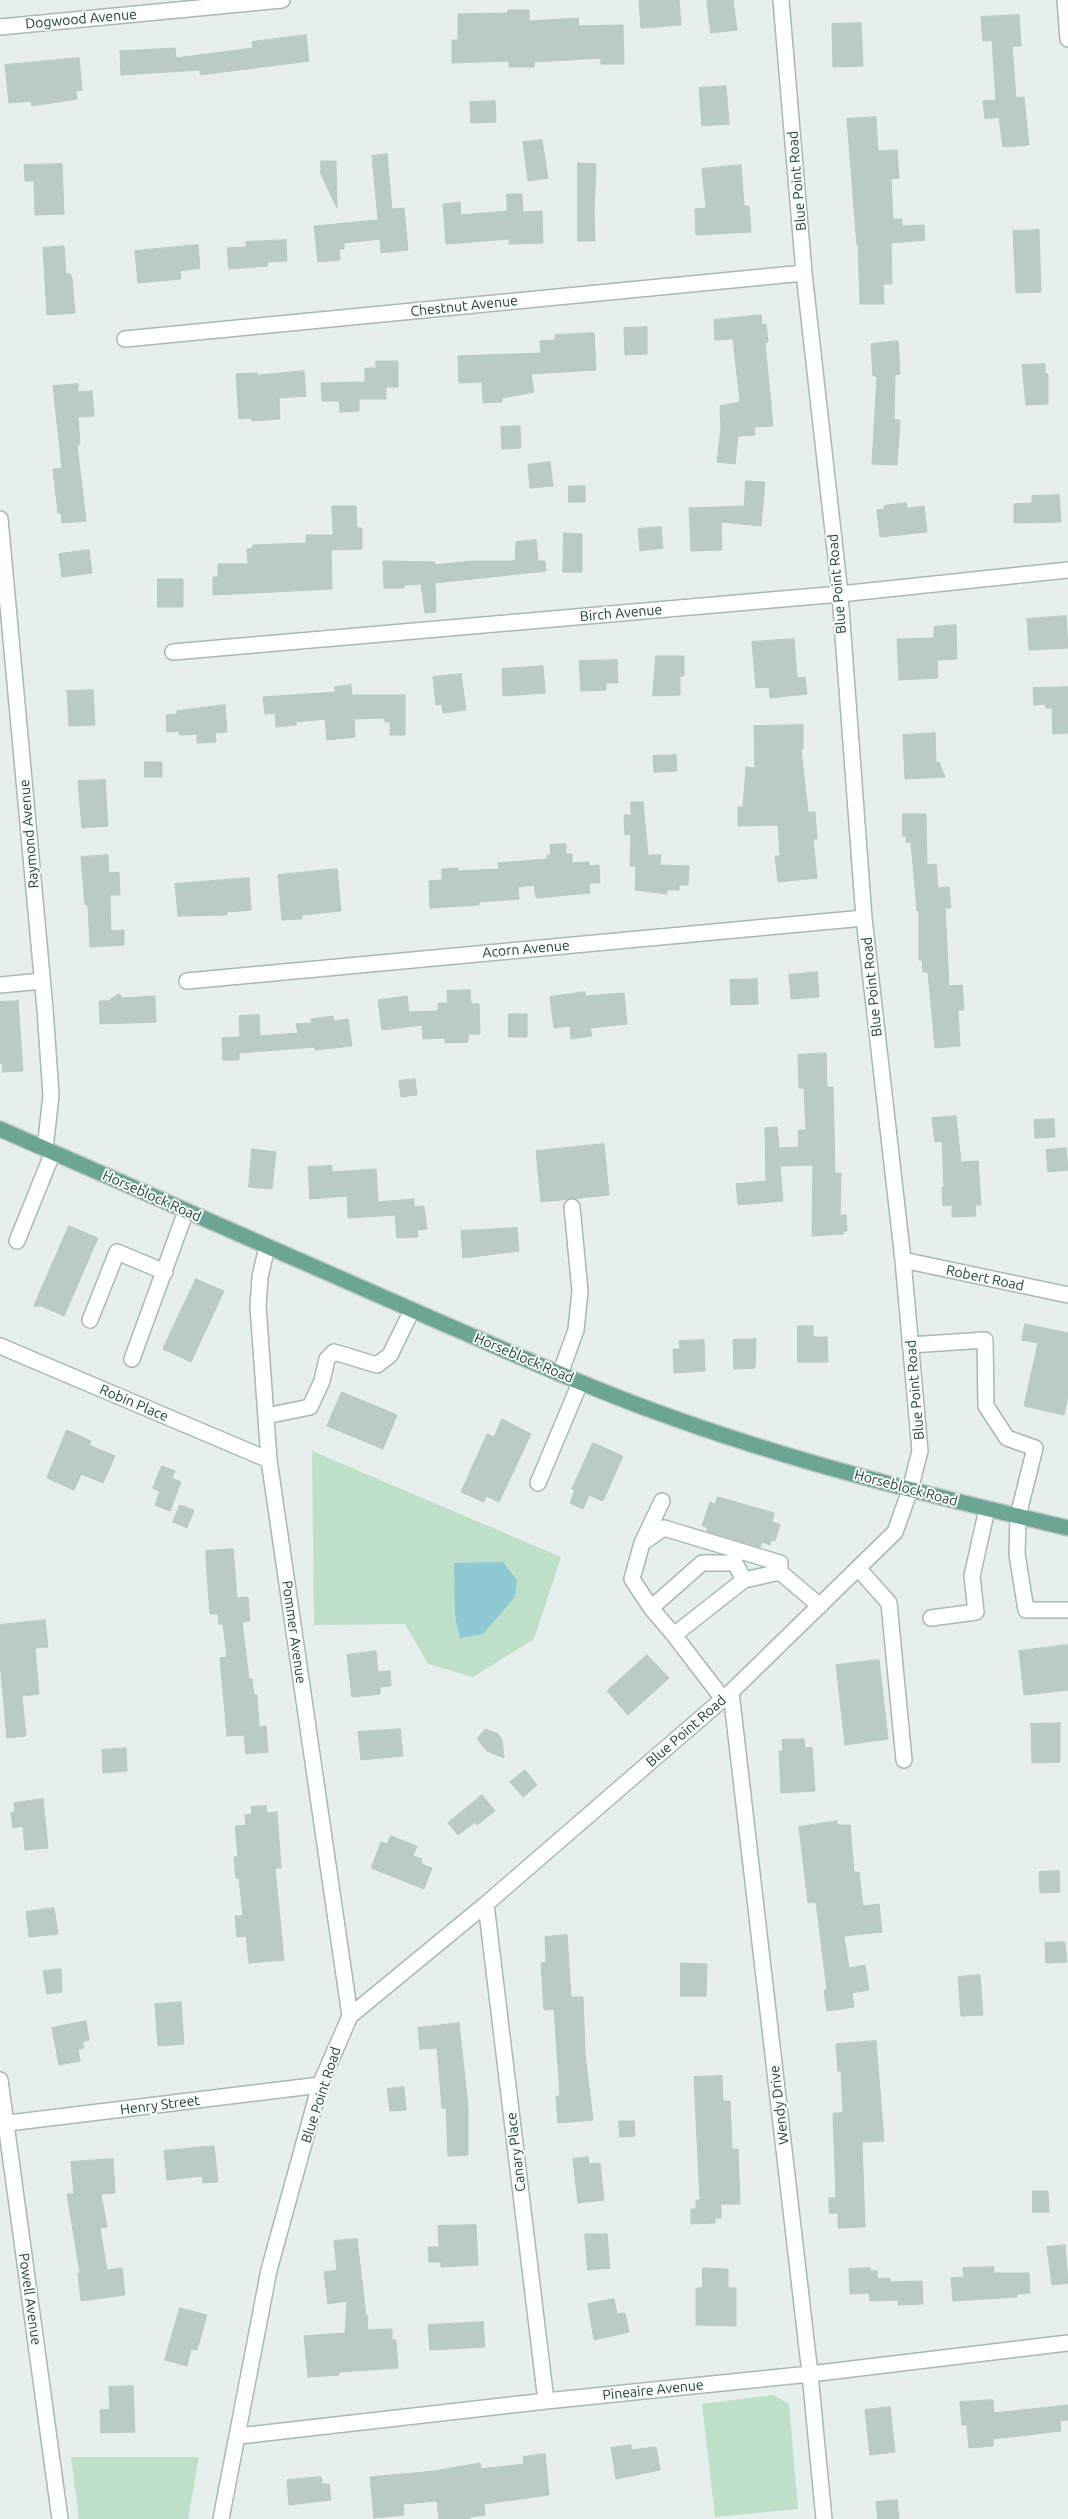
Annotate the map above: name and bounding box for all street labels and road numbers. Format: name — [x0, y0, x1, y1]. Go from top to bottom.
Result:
street label: Dogwood Avenue — [25, 6, 137, 32]
street label: Blue Point Road — [784, 130, 810, 232]
street label: Chestnut Avenue — [410, 292, 518, 320]
street label: Blue Point Road — [824, 533, 850, 635]
street label: Birch Avenue — [579, 601, 663, 625]
street label: Raymond Avenue — [16, 779, 42, 889]
street label: Blue Point Road — [858, 936, 886, 1038]
street label: Acorn Avenue — [482, 937, 570, 961]
street label: Horseblock Road — [100, 1167, 204, 1225]
street label: Robert Road — [945, 1262, 1025, 1294]
street label: Horseblock Road — [472, 1330, 576, 1386]
street label: Blue Point Road — [902, 1339, 928, 1441]
street label: Robin Place — [97, 1381, 171, 1425]
street label: Horseblock Road — [853, 1466, 959, 1510]
street label: Pommer Avenue — [278, 1579, 310, 1685]
street label: Blue Point Road — [643, 1692, 729, 1770]
street label: Blue Point Road — [298, 2045, 344, 2145]
street label: Wendy Drive — [766, 2064, 792, 2146]
street label: Henry Street — [119, 2092, 201, 2118]
street label: Canary Place — [503, 2111, 529, 2193]
street label: Powell Avenue — [15, 2252, 45, 2346]
street label: Pineaire Avenue — [602, 2376, 704, 2404]

